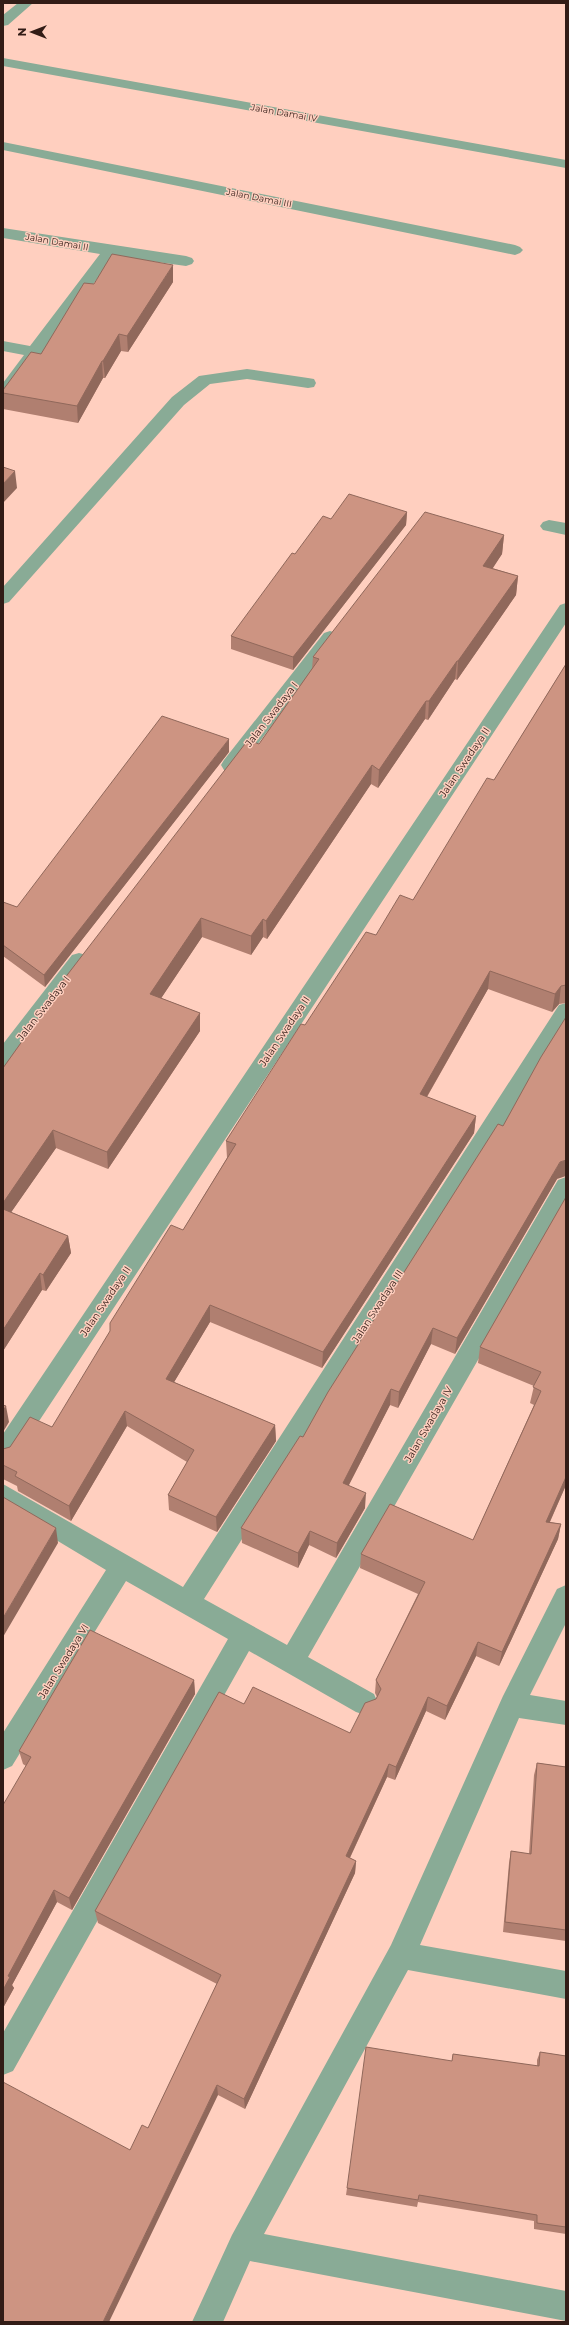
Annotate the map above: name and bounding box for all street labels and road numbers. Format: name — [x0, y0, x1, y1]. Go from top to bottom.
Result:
street label: Jalan Damai IV — [249, 101, 319, 124]
street label: Jalan Damai III — [224, 186, 293, 209]
street label: Jalan Damai II — [24, 230, 89, 252]
street label: Jalan Swadaya I — [241, 679, 301, 750]
street label: Jalan Swadaya II — [436, 725, 493, 801]
street label: Jalan Swadaya I — [13, 973, 73, 1044]
street label: Jalan Swadaya II — [256, 994, 313, 1070]
street label: Jalan Swadaya II — [77, 1264, 134, 1340]
street label: Jalan Swadaya III — [348, 1267, 406, 1346]
street label: Jalan Swadaya IV — [401, 1384, 455, 1465]
street label: Jalan Swadaya VI — [35, 1622, 92, 1702]

